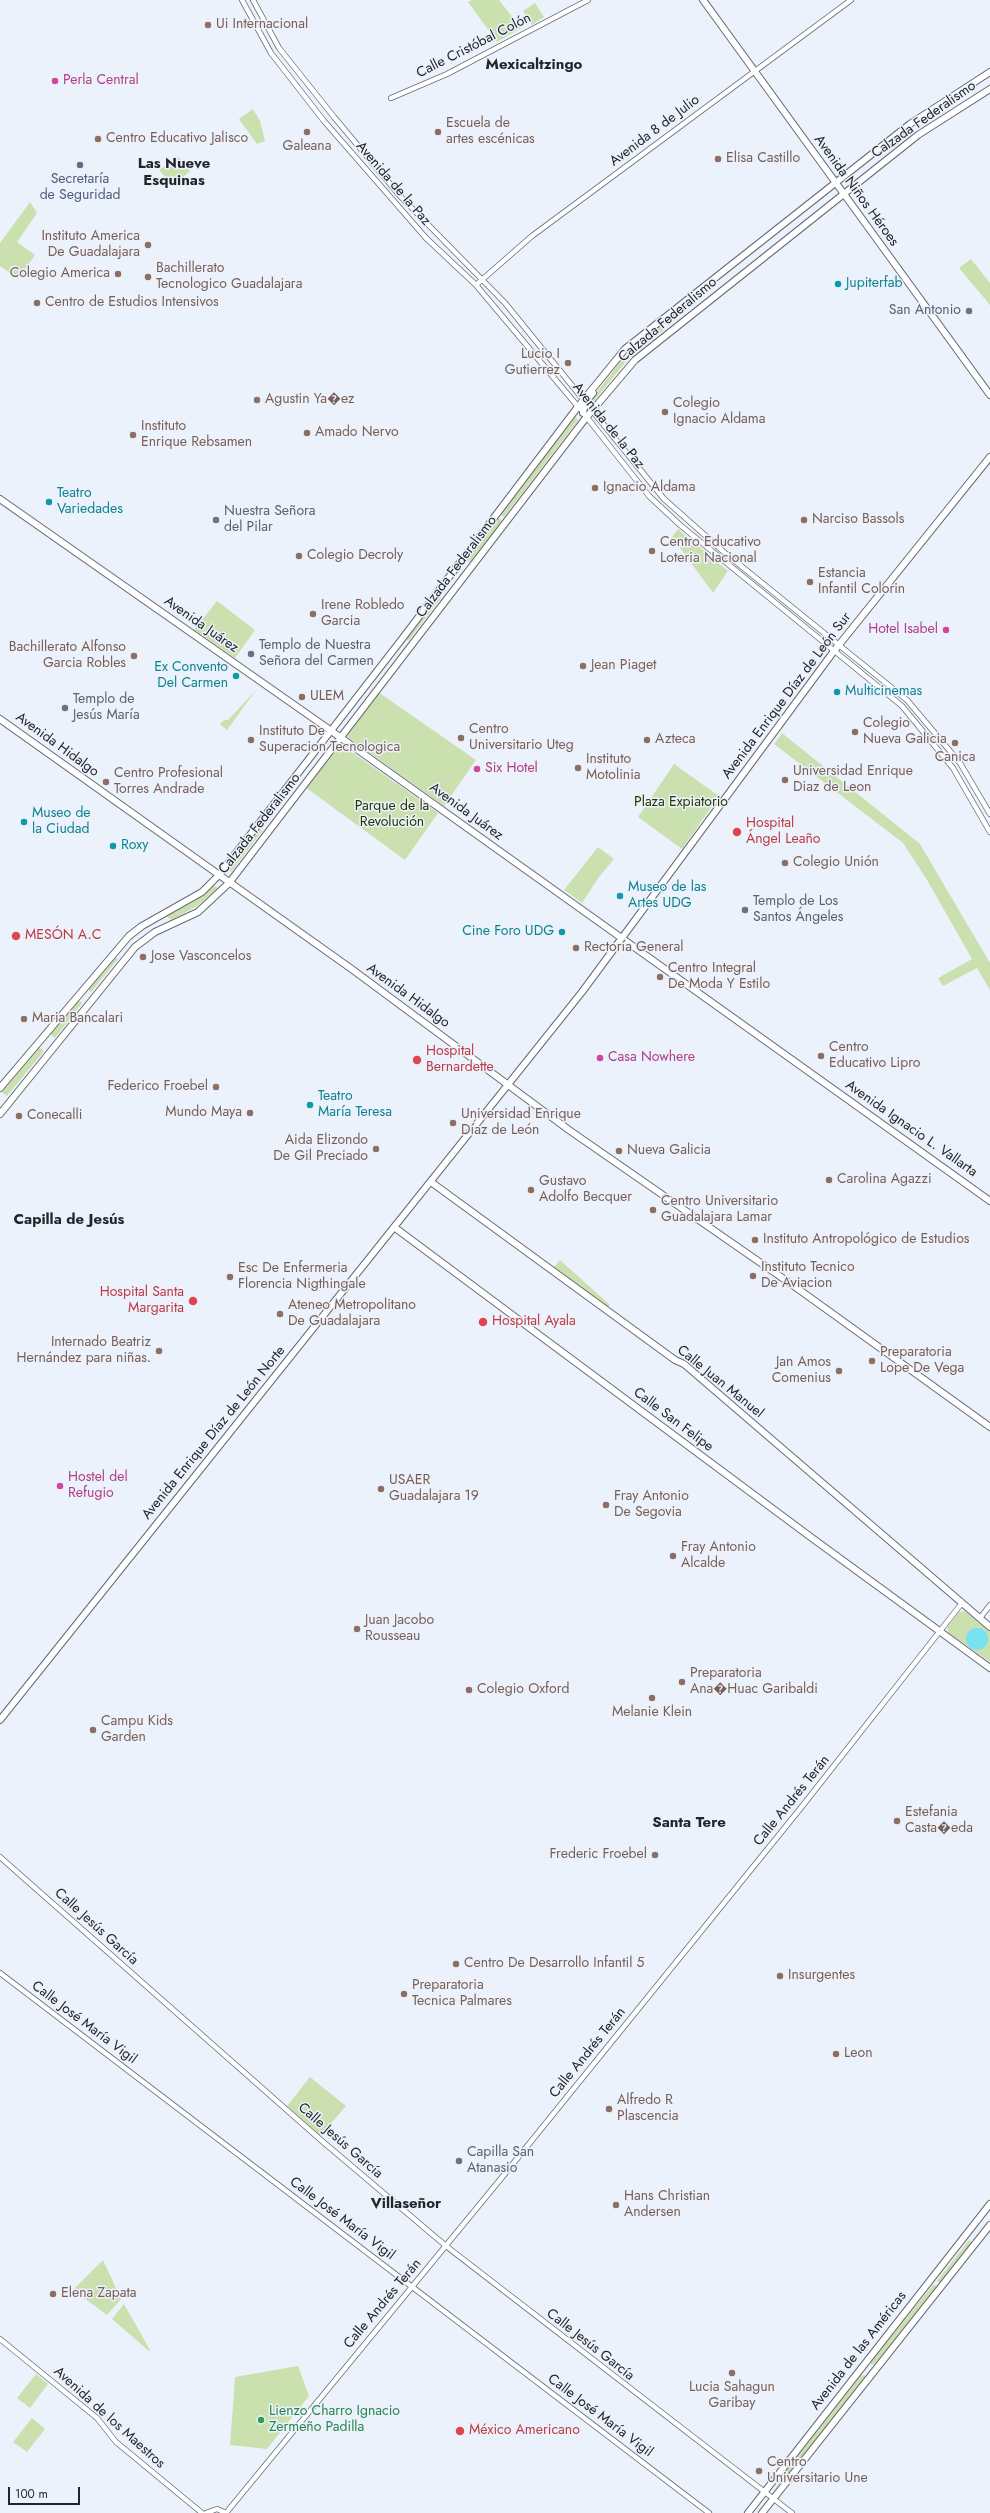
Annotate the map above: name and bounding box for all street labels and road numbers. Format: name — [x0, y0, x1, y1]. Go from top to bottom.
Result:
street label: Calle Cristóbal Colón — [414, 10, 534, 82]
street label: Calzada Federalismo — [869, 78, 979, 162]
street label: Avenida 8 de Julio — [607, 92, 703, 170]
street label: Avenida Niños Héroes — [810, 132, 902, 250]
street label: Avenida de la Paz — [352, 139, 434, 229]
street label: Calzada Federalismo — [615, 274, 721, 366]
street label: Avenida de la Paz — [568, 380, 648, 472]
street label: Calzada Federalismo — [413, 513, 501, 621]
street label: Avenida Juárez — [160, 593, 242, 657]
street label: Avenida Enrique Díaz de León Sur — [719, 609, 855, 783]
street label: Avenida Hidalgo — [12, 709, 102, 781]
street label: Calzada Federalismo — [215, 770, 305, 878]
street label: Avenida Juárez — [426, 780, 506, 844]
street label: Avenida Hidalgo — [363, 960, 453, 1032]
street label: Avenida Ignacio L. Vallarta — [842, 1077, 980, 1181]
street label: Calle Juan Manuel — [673, 1342, 767, 1422]
street label: Avenida Enrique Díaz de León Norte — [139, 1343, 289, 1523]
street label: Calle San Felipe — [630, 1384, 716, 1456]
street label: Calle Andrés Terán — [750, 1752, 834, 1850]
street label: Calle Jesús García — [51, 1885, 141, 1969]
street label: Calle José María Vigil — [28, 1978, 140, 2068]
street label: Calle Andrés Terán — [546, 2004, 630, 2102]
street label: Calle Jesús García — [294, 2100, 386, 2182]
street label: Calle José María Vigil — [286, 2174, 398, 2264]
street label: Calle Andrés Terán — [341, 2256, 425, 2352]
street label: Avenida de las Américas — [808, 2288, 910, 2414]
street label: Calle Jesús García — [543, 2305, 637, 2385]
street label: Avenida de los Maestros — [50, 2364, 168, 2472]
street label: Calle José María Vigil — [544, 2371, 656, 2461]

